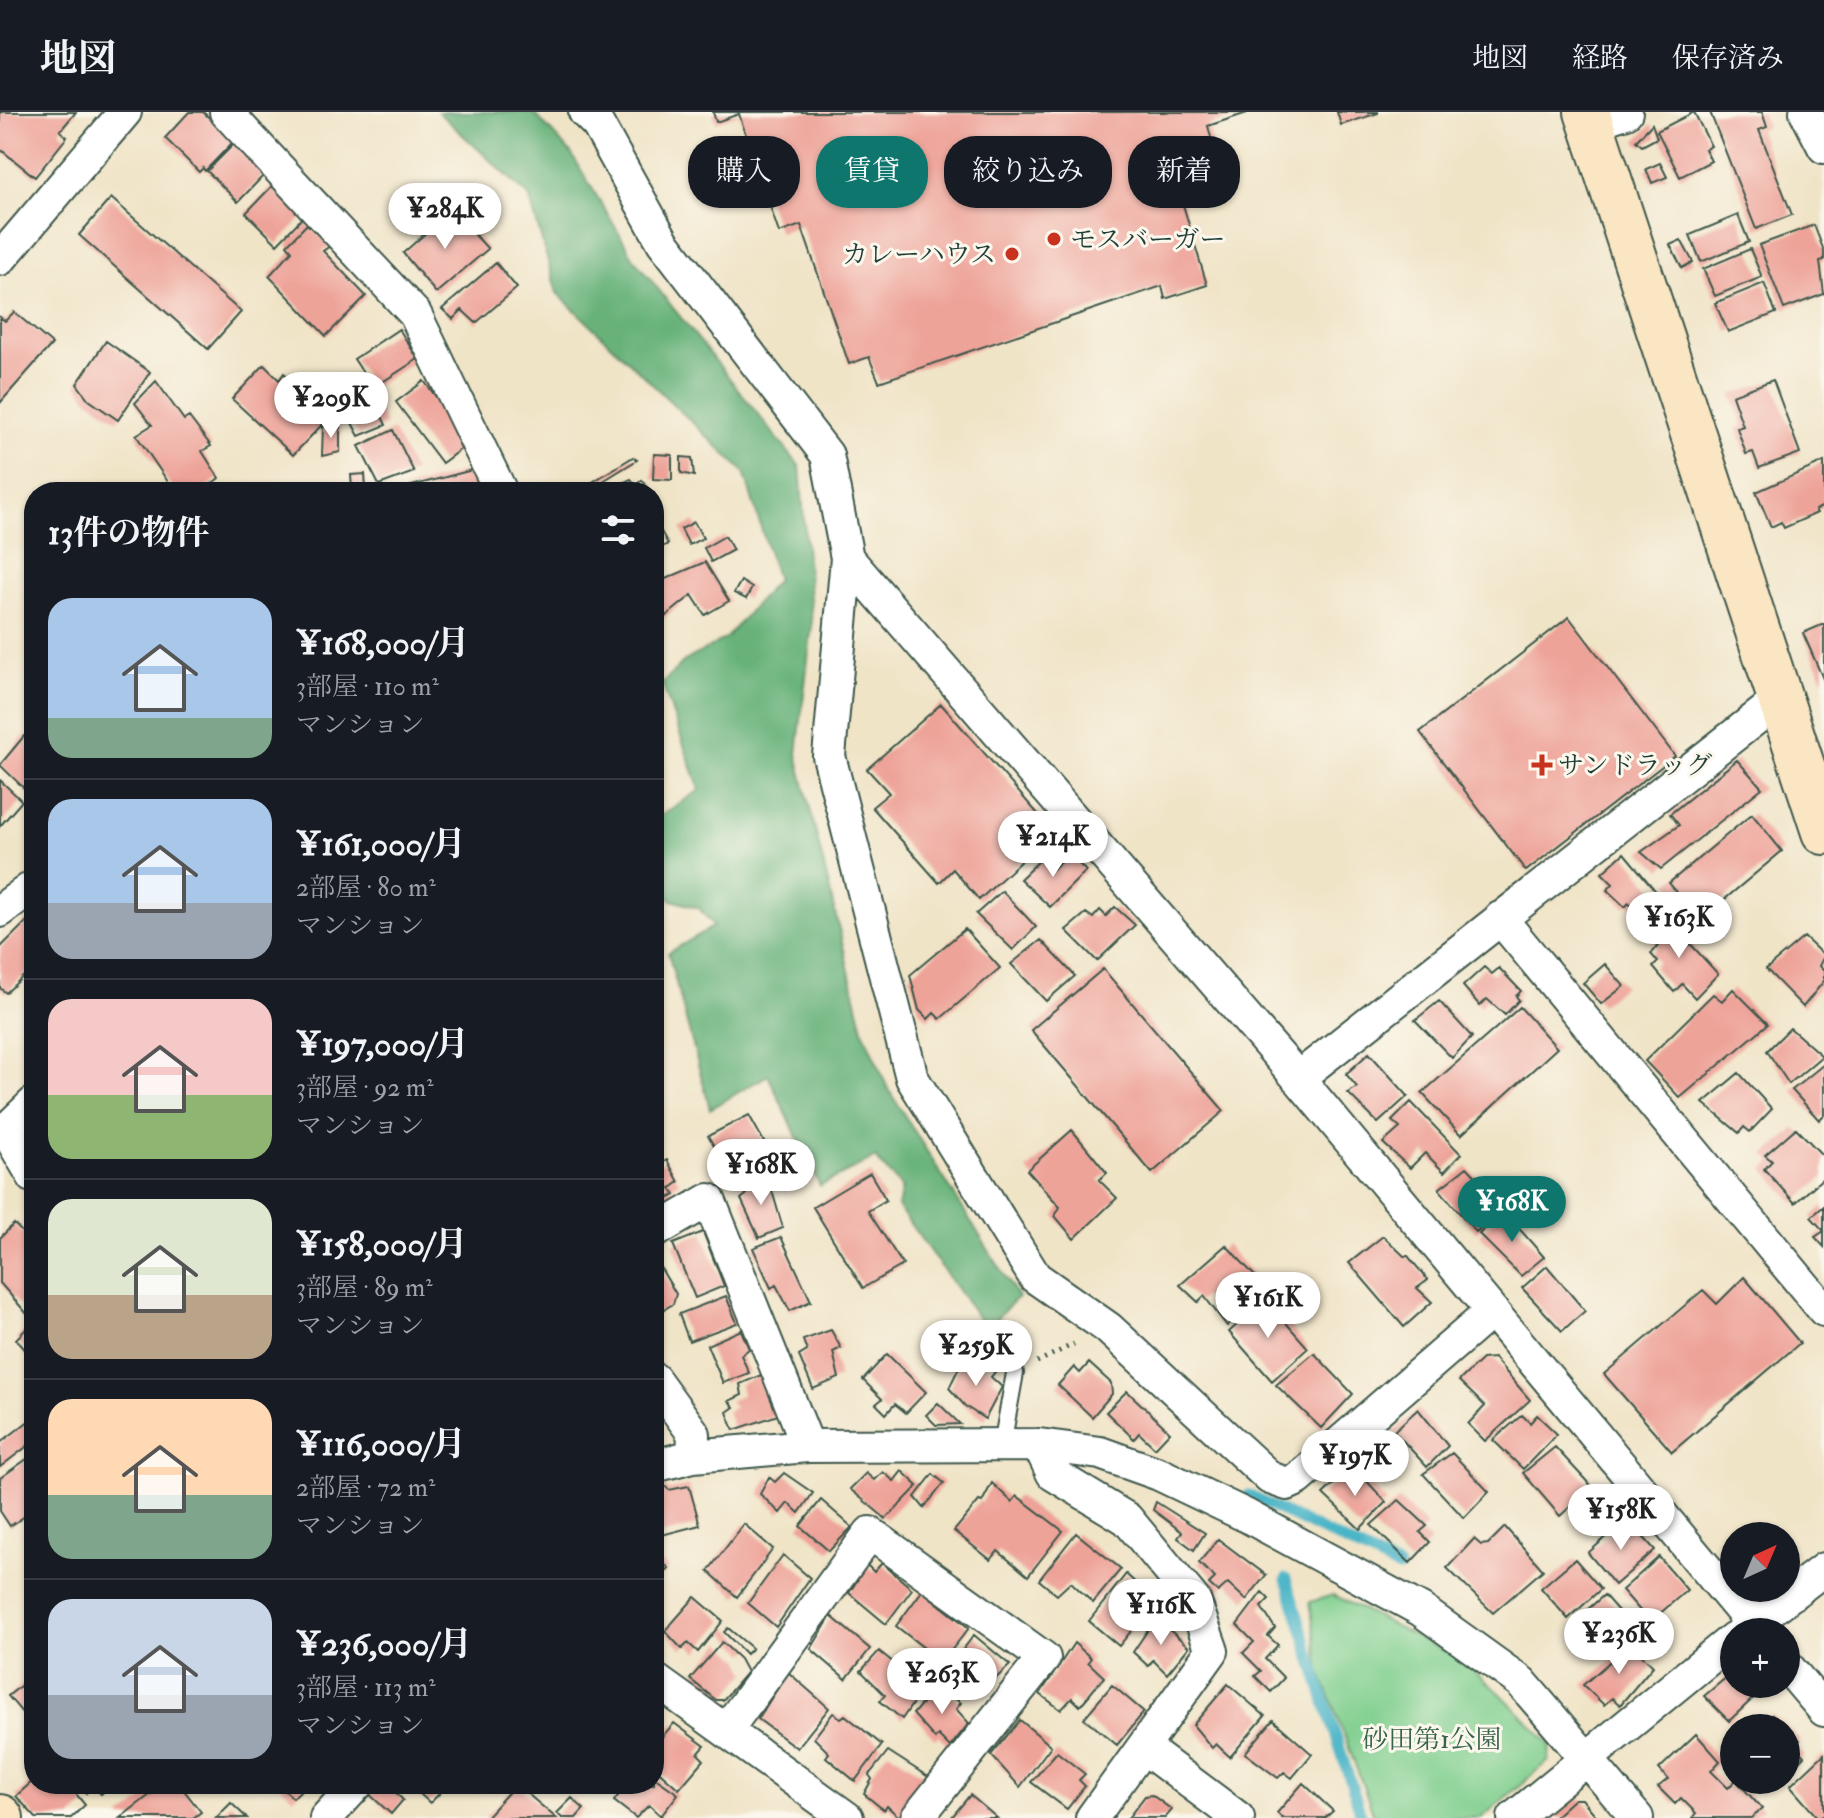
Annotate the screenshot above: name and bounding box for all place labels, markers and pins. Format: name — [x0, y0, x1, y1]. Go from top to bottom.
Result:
pin: ¥284K — [389, 183, 501, 251]
place label: モスバーガー — [1070, 224, 1225, 256]
marker: モスバーガー — [1045, 230, 1063, 248]
place label: カレーハウス — [842, 239, 996, 271]
marker: カレーハウス — [1003, 245, 1021, 263]
pin: ¥209K — [275, 372, 387, 440]
place label: サンドラッグ — [1558, 750, 1712, 782]
marker: サンドラッグ — [1533, 756, 1551, 774]
pin: ¥214K — [997, 811, 1109, 879]
pin: ¥163K — [1623, 892, 1735, 960]
pin: ¥168K — [705, 1139, 817, 1207]
pin: ¥168K — [1456, 1176, 1568, 1244]
pin: ¥161K — [1212, 1272, 1324, 1340]
pin: ¥259K — [920, 1320, 1032, 1388]
pin: ¥197K — [1299, 1430, 1411, 1498]
pin: ¥158K — [1565, 1484, 1677, 1552]
pin: ¥116K — [1105, 1579, 1217, 1647]
pin: ¥236K — [1563, 1608, 1675, 1676]
pin: ¥263K — [886, 1648, 998, 1716]

